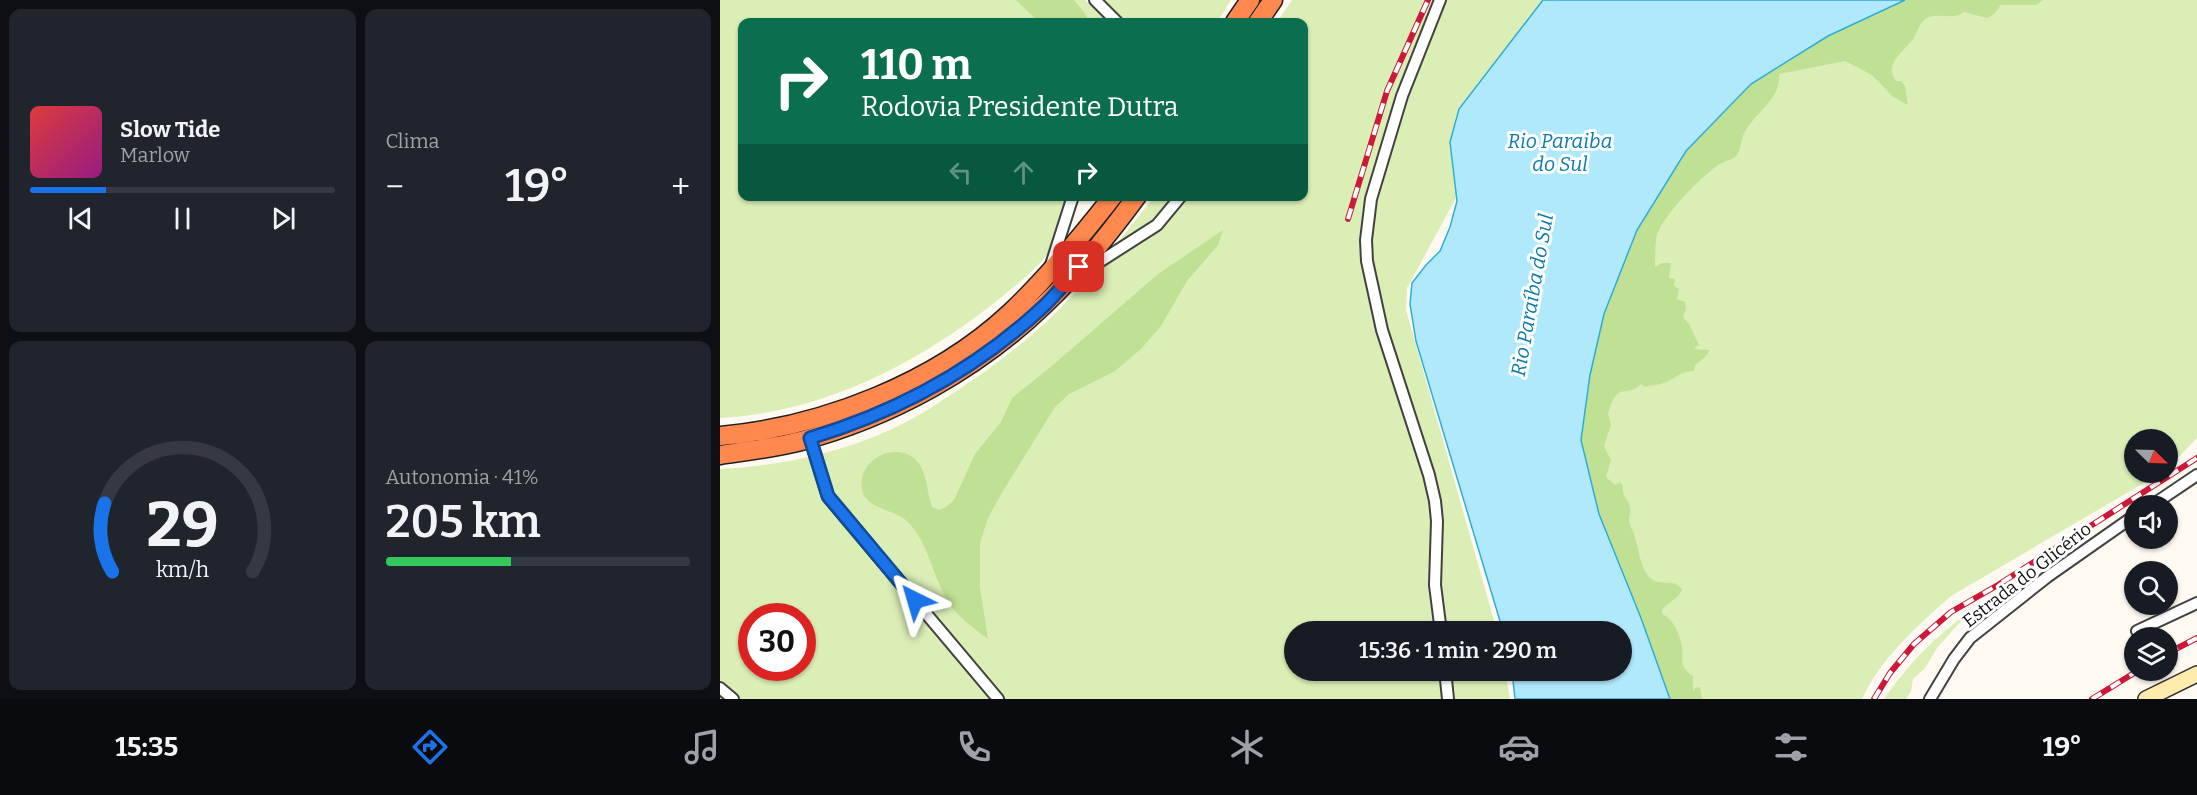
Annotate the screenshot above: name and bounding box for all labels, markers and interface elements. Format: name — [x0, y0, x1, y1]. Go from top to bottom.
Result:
text: 110 m — [861, 40, 972, 90]
icon: right — [762, 42, 840, 120]
text: Rodovia Presidente Dutra — [861, 91, 1178, 123]
text: Slow Tide — [120, 116, 220, 143]
text: Clima — [386, 129, 440, 153]
water label: Rio Paraiba do Sul — [1508, 129, 1612, 176]
text: Marlow — [120, 143, 190, 167]
icon: left — [944, 156, 977, 189]
icon: ahead — [1007, 156, 1040, 189]
icon: right — [1070, 156, 1103, 189]
text: 19° — [505, 159, 570, 213]
text: − — [386, 167, 404, 207]
text: + — [671, 167, 690, 207]
icon: previous — [64, 202, 97, 235]
icon: pause — [166, 202, 199, 235]
icon: next — [267, 202, 300, 235]
water label: Rio Paraíba do Sul — [1506, 212, 1558, 378]
pin — [1053, 241, 1104, 292]
icon: arrive — [1062, 250, 1095, 283]
north arrow — [2124, 429, 2178, 483]
map controls — [2124, 429, 2178, 681]
text: Autonomia · 41% — [386, 465, 539, 489]
text: 29 — [146, 488, 218, 563]
text: 205 km — [386, 495, 541, 549]
button: sound — [2124, 495, 2178, 549]
street label: Estrada do Glicério — [1958, 518, 2096, 632]
text: km/h — [156, 558, 209, 584]
button: search — [2124, 561, 2178, 615]
position arrow — [883, 568, 947, 632]
speed limit sign: 30 — [738, 603, 816, 681]
button: layers — [2124, 627, 2178, 681]
text: 15:36 · 1 min · 290 m — [1359, 637, 1557, 664]
icon: directions — [409, 726, 451, 768]
icon: music — [681, 726, 723, 768]
icon: phone — [953, 726, 995, 768]
icon: climate — [1226, 726, 1268, 768]
icon: car — [1498, 726, 1540, 768]
icon: filters — [1770, 726, 1812, 768]
text: 15:35 — [115, 731, 178, 763]
text: 19° — [2043, 731, 2082, 763]

